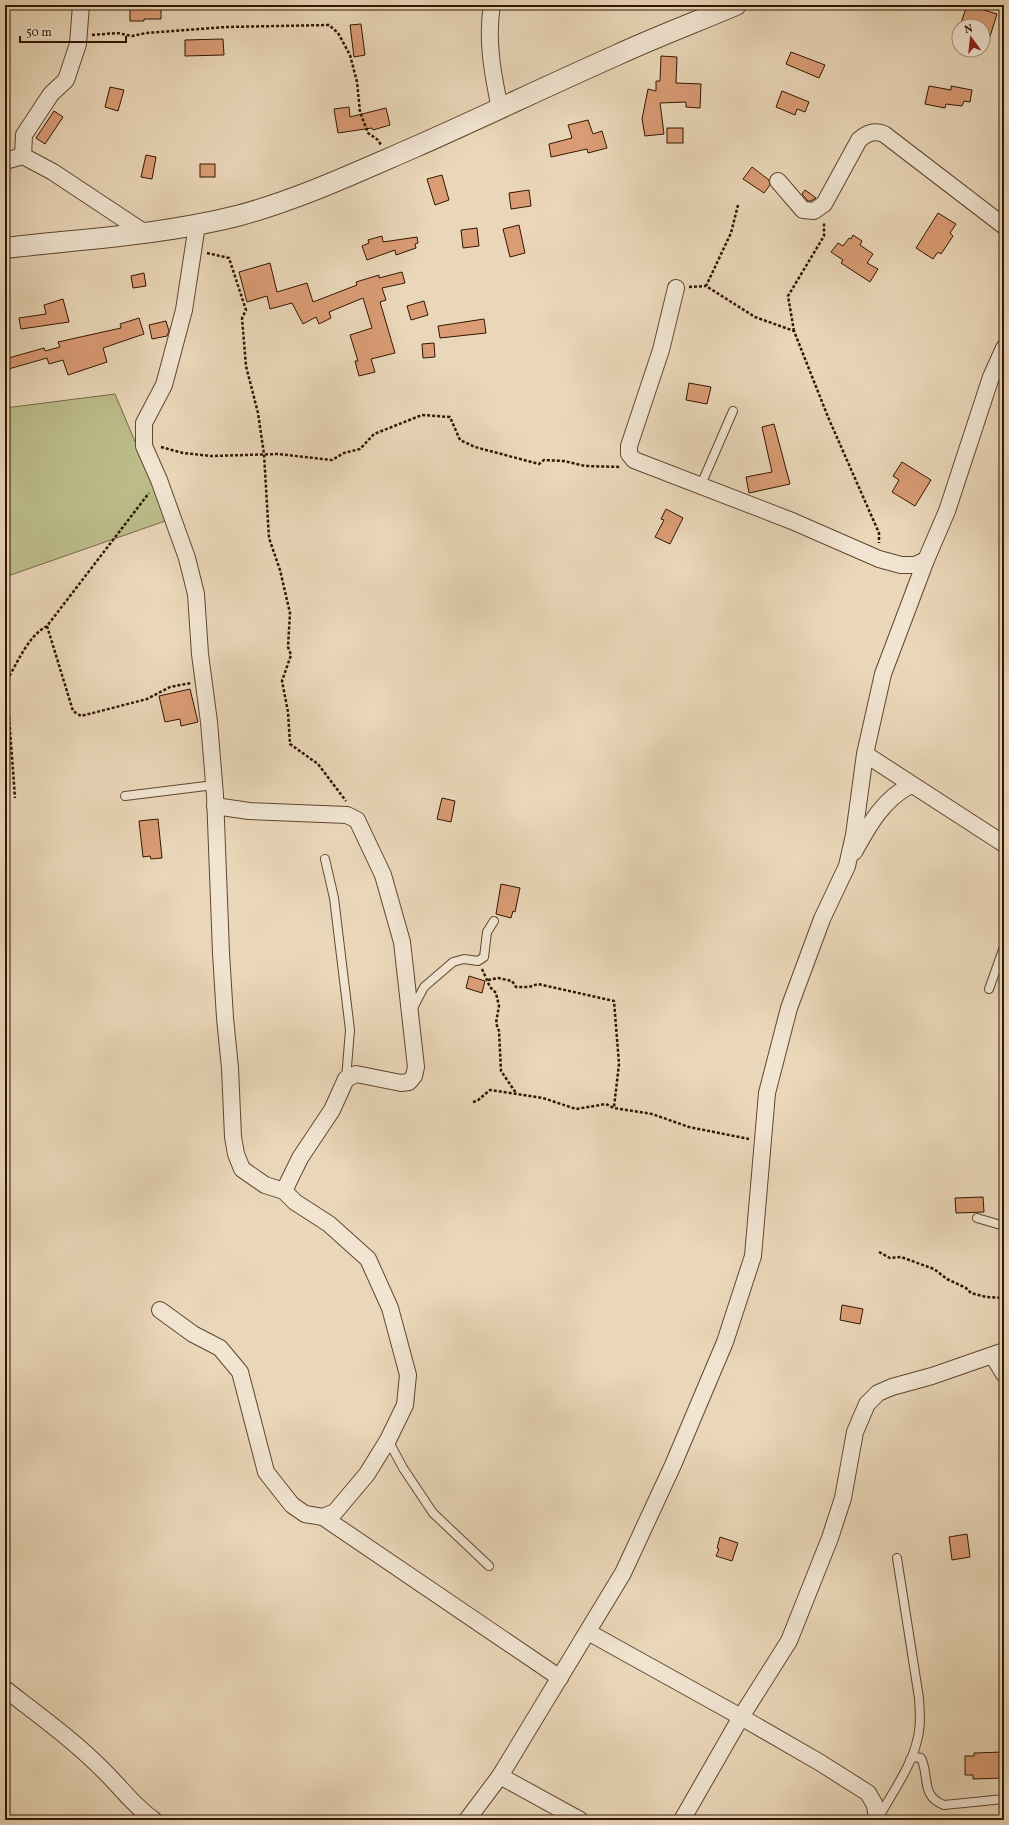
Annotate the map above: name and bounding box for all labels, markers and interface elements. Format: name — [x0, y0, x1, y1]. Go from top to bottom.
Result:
scale bar — [20, 18, 126, 44]
north arrow — [951, 18, 991, 58]
text: N — [963, 22, 975, 38]
text: 50 m — [26, 25, 52, 41]

